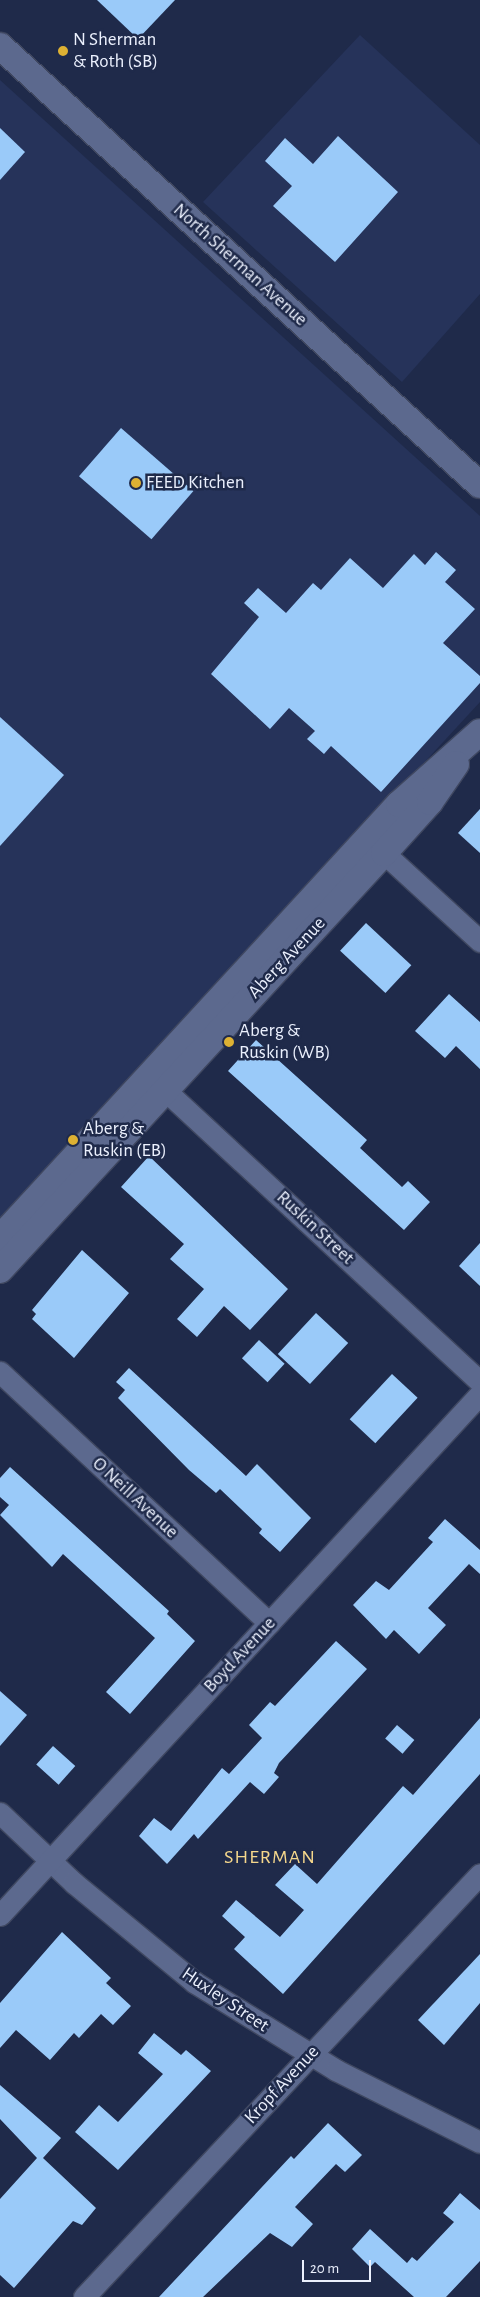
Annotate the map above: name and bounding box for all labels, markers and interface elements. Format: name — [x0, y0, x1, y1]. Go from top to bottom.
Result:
place label: N Sherman & Roth (SB) — [73, 29, 158, 73]
marker: N Sherman & Roth (SB) — [57, 45, 69, 57]
street label: North Sherman Avenue — [168, 199, 312, 331]
place label: FEED Kitchen — [146, 472, 245, 494]
marker: FEED Kitchen — [130, 477, 142, 489]
street label: Aberg Avenue — [243, 912, 331, 1004]
place label: Aberg & Ruskin (WB) — [239, 1020, 331, 1064]
marker: Aberg & Ruskin (WB) — [223, 1036, 235, 1048]
place label: Aberg & Ruskin (EB) — [83, 1118, 167, 1162]
marker: Aberg & Ruskin (EB) — [67, 1134, 79, 1146]
street label: Ruskin Street — [271, 1186, 359, 1270]
street label: O Neill Avenue — [87, 1452, 183, 1544]
street label: Boyd Avenue — [199, 1612, 281, 1698]
district label: SHERMAN — [223, 1845, 317, 1869]
street label: Huxley Street — [177, 1963, 273, 2037]
street label: Kropf Avenue — [240, 2041, 324, 2129]
scale bar — [305, 2250, 374, 2282]
text: 20 m — [310, 2261, 339, 2276]

